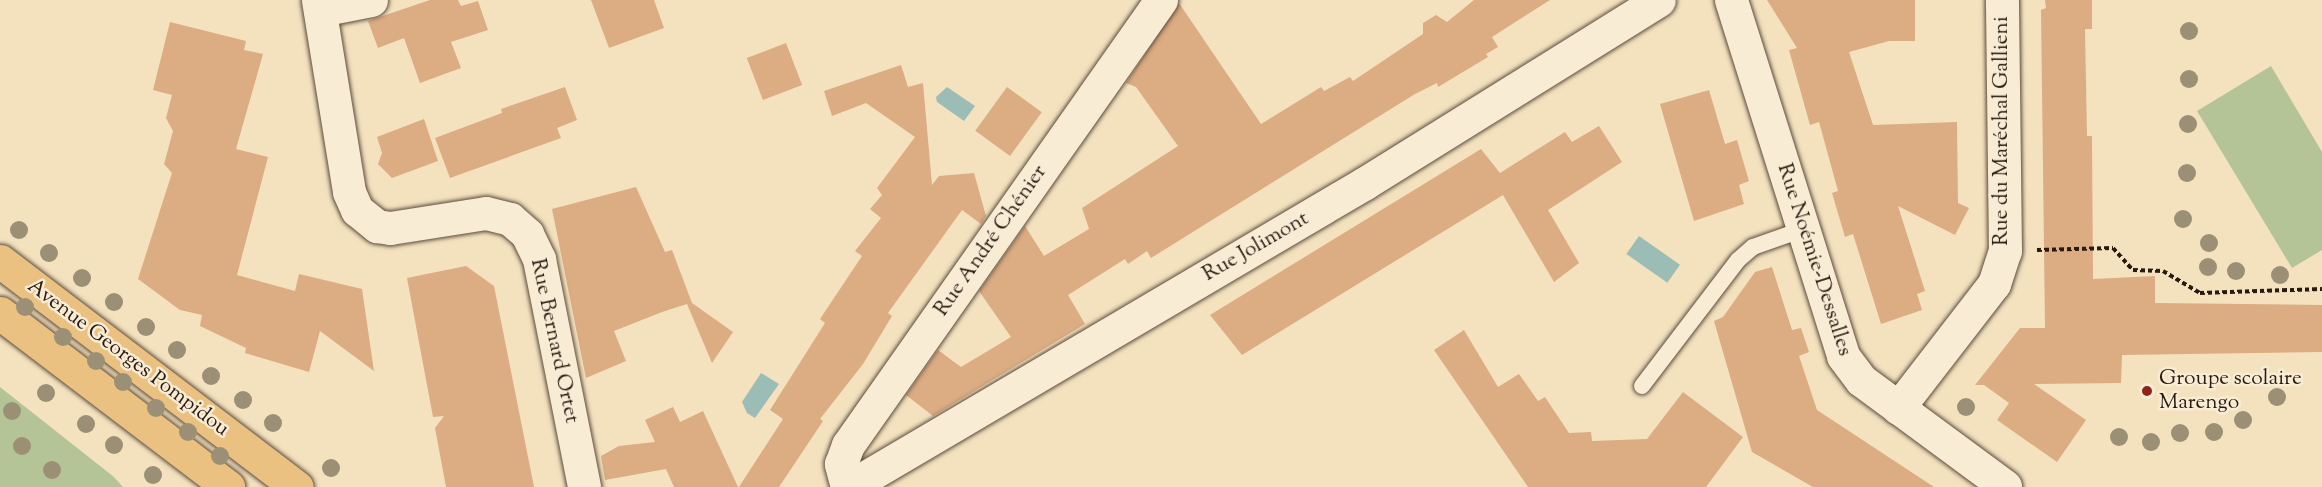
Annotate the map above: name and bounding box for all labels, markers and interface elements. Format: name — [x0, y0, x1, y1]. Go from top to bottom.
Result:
street label: Rue du Maréchal Gallieni — [1989, 16, 2015, 246]
street label: Rue André Chénier — [929, 161, 1053, 321]
street label: Rue Noémie-Dessalles — [1771, 161, 1857, 359]
street label: Rue Jolimont — [1199, 207, 1313, 287]
street label: Rue Bernard Ortet — [524, 256, 584, 426]
street label: Avenue Georges Pompidou — [22, 274, 234, 442]
place label: Groupe scolaire Marengo — [2159, 366, 2302, 416]
marker: Groupe scolaire Marengo — [2140, 384, 2154, 398]

